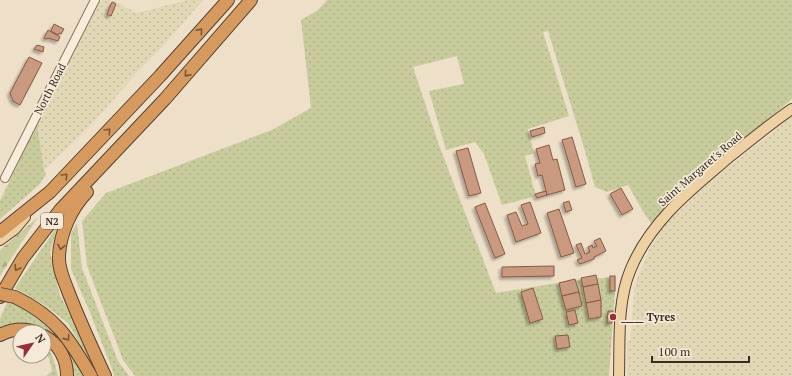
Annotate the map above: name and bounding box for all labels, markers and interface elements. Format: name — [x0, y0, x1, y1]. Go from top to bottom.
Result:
one-way arrow — [196, 28, 203, 36]
street label: North Road — [31, 61, 69, 117]
one-way arrow — [184, 70, 191, 77]
one-way arrow — [103, 128, 111, 136]
street label: Saint Margaret's Road — [655, 129, 745, 209]
one-way arrow — [60, 173, 68, 181]
road number: N2 — [41, 213, 63, 229]
one-way arrow — [57, 244, 65, 250]
one-way arrow — [15, 264, 22, 271]
place label: _____ Tyres — [621, 310, 675, 324]
marker: _____ Tyres — [608, 312, 618, 322]
north arrow — [12, 324, 52, 364]
text: N — [32, 331, 49, 346]
one-way arrow — [62, 333, 69, 340]
scale bar — [652, 338, 749, 364]
text: 100 m — [658, 344, 691, 359]

